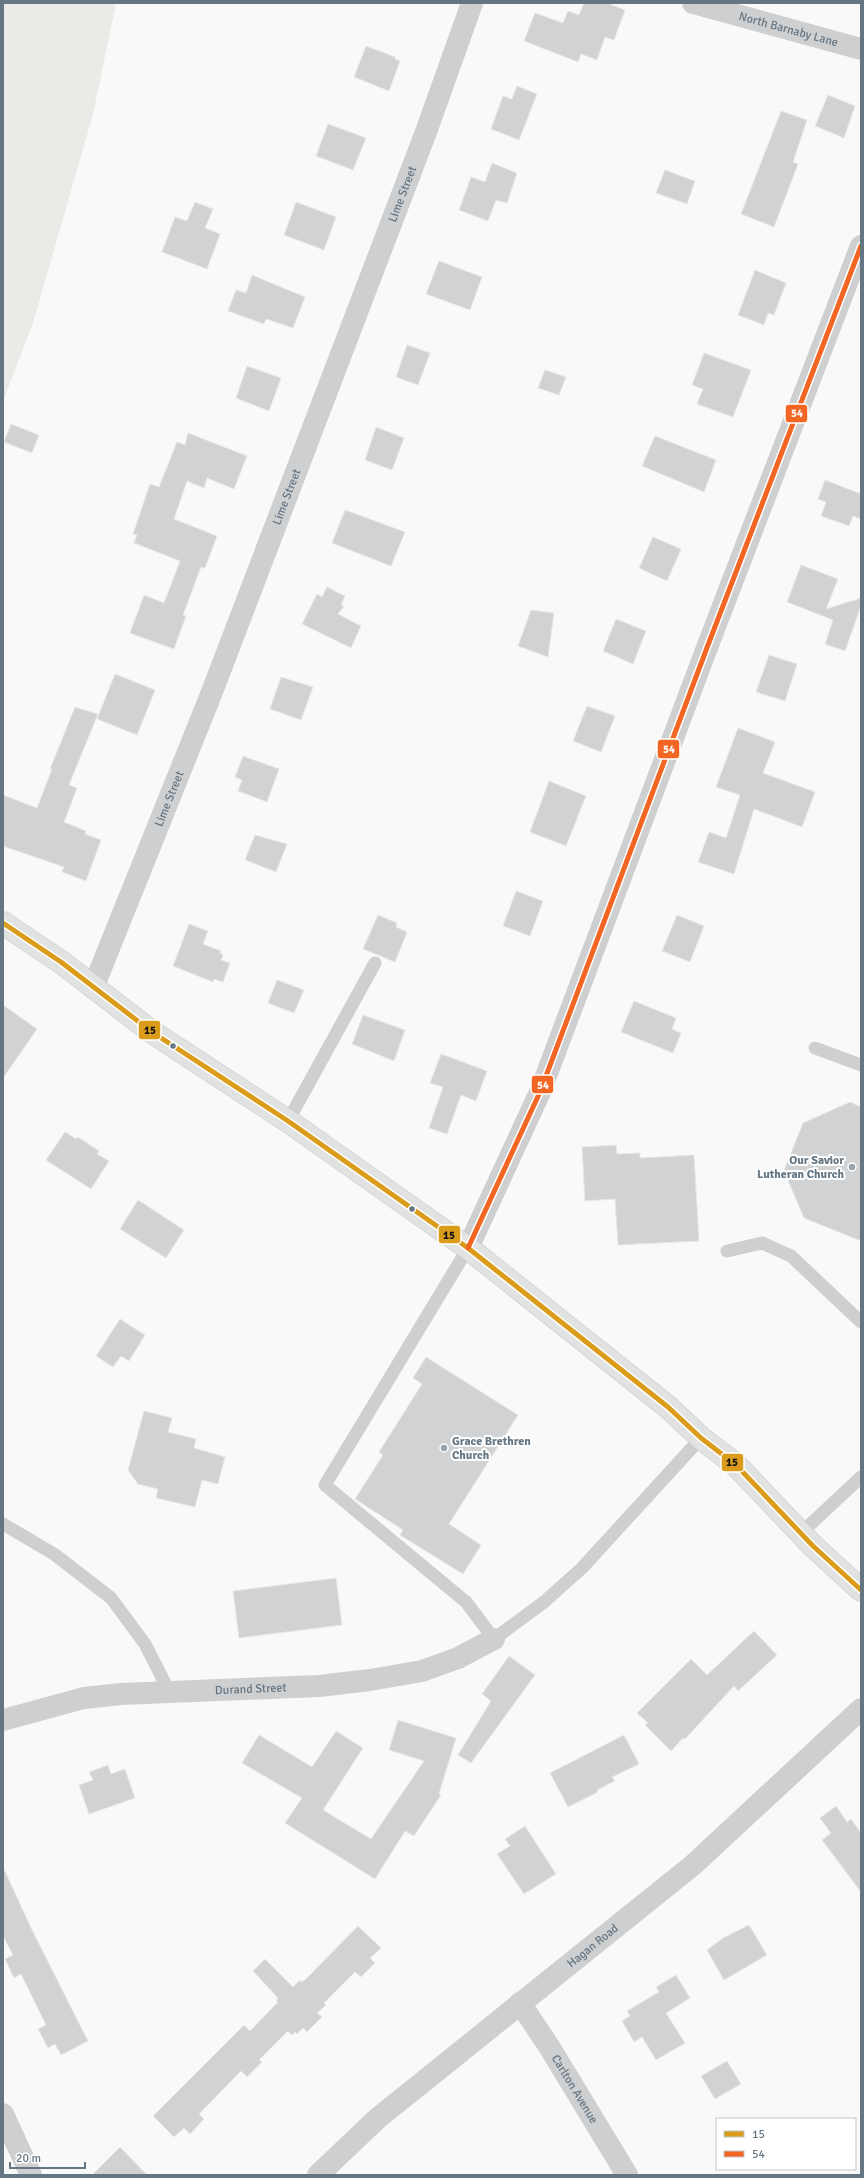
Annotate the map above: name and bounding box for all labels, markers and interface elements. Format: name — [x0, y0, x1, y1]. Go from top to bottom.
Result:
street label: North Barnaby Lane — [737, 9, 840, 50]
street label: Lime Street — [385, 164, 420, 224]
line badge: 54 — [785, 404, 808, 423]
text: 54 — [791, 407, 803, 420]
street label: Lime Street — [269, 467, 305, 527]
line badge: 54 — [657, 739, 680, 759]
text: 54 — [663, 743, 675, 756]
street label: Lime Street — [152, 769, 188, 829]
line badge: 15 — [138, 1020, 161, 1040]
text: 15 — [144, 1024, 156, 1037]
unlabelled marker — [168, 1041, 178, 1051]
line badge: 54 — [531, 1075, 554, 1094]
text: 54 — [537, 1079, 549, 1092]
place label: Our Savior Lutheran Church — [757, 1153, 844, 1182]
marker: Our Savior Lutheran Church — [847, 1162, 857, 1172]
unlabelled marker — [407, 1204, 417, 1214]
line badge: 15 — [438, 1225, 461, 1244]
text: 15 — [443, 1229, 455, 1242]
place label: Grace Brethren Church — [452, 1434, 531, 1463]
marker: Grace Brethren Church — [439, 1443, 449, 1453]
line badge: 15 — [721, 1453, 744, 1472]
text: 15 — [726, 1456, 738, 1469]
street label: Durand Street — [215, 1680, 287, 1698]
street label: Hagan Road — [564, 1921, 622, 1971]
street label: Carlton Avenue — [548, 2052, 601, 2127]
legend — [716, 2118, 856, 2170]
text: 15 — [752, 2127, 765, 2142]
scale bar — [10, 2144, 85, 2170]
text: 54 — [752, 2147, 765, 2162]
text: 20 m — [16, 2151, 41, 2166]

